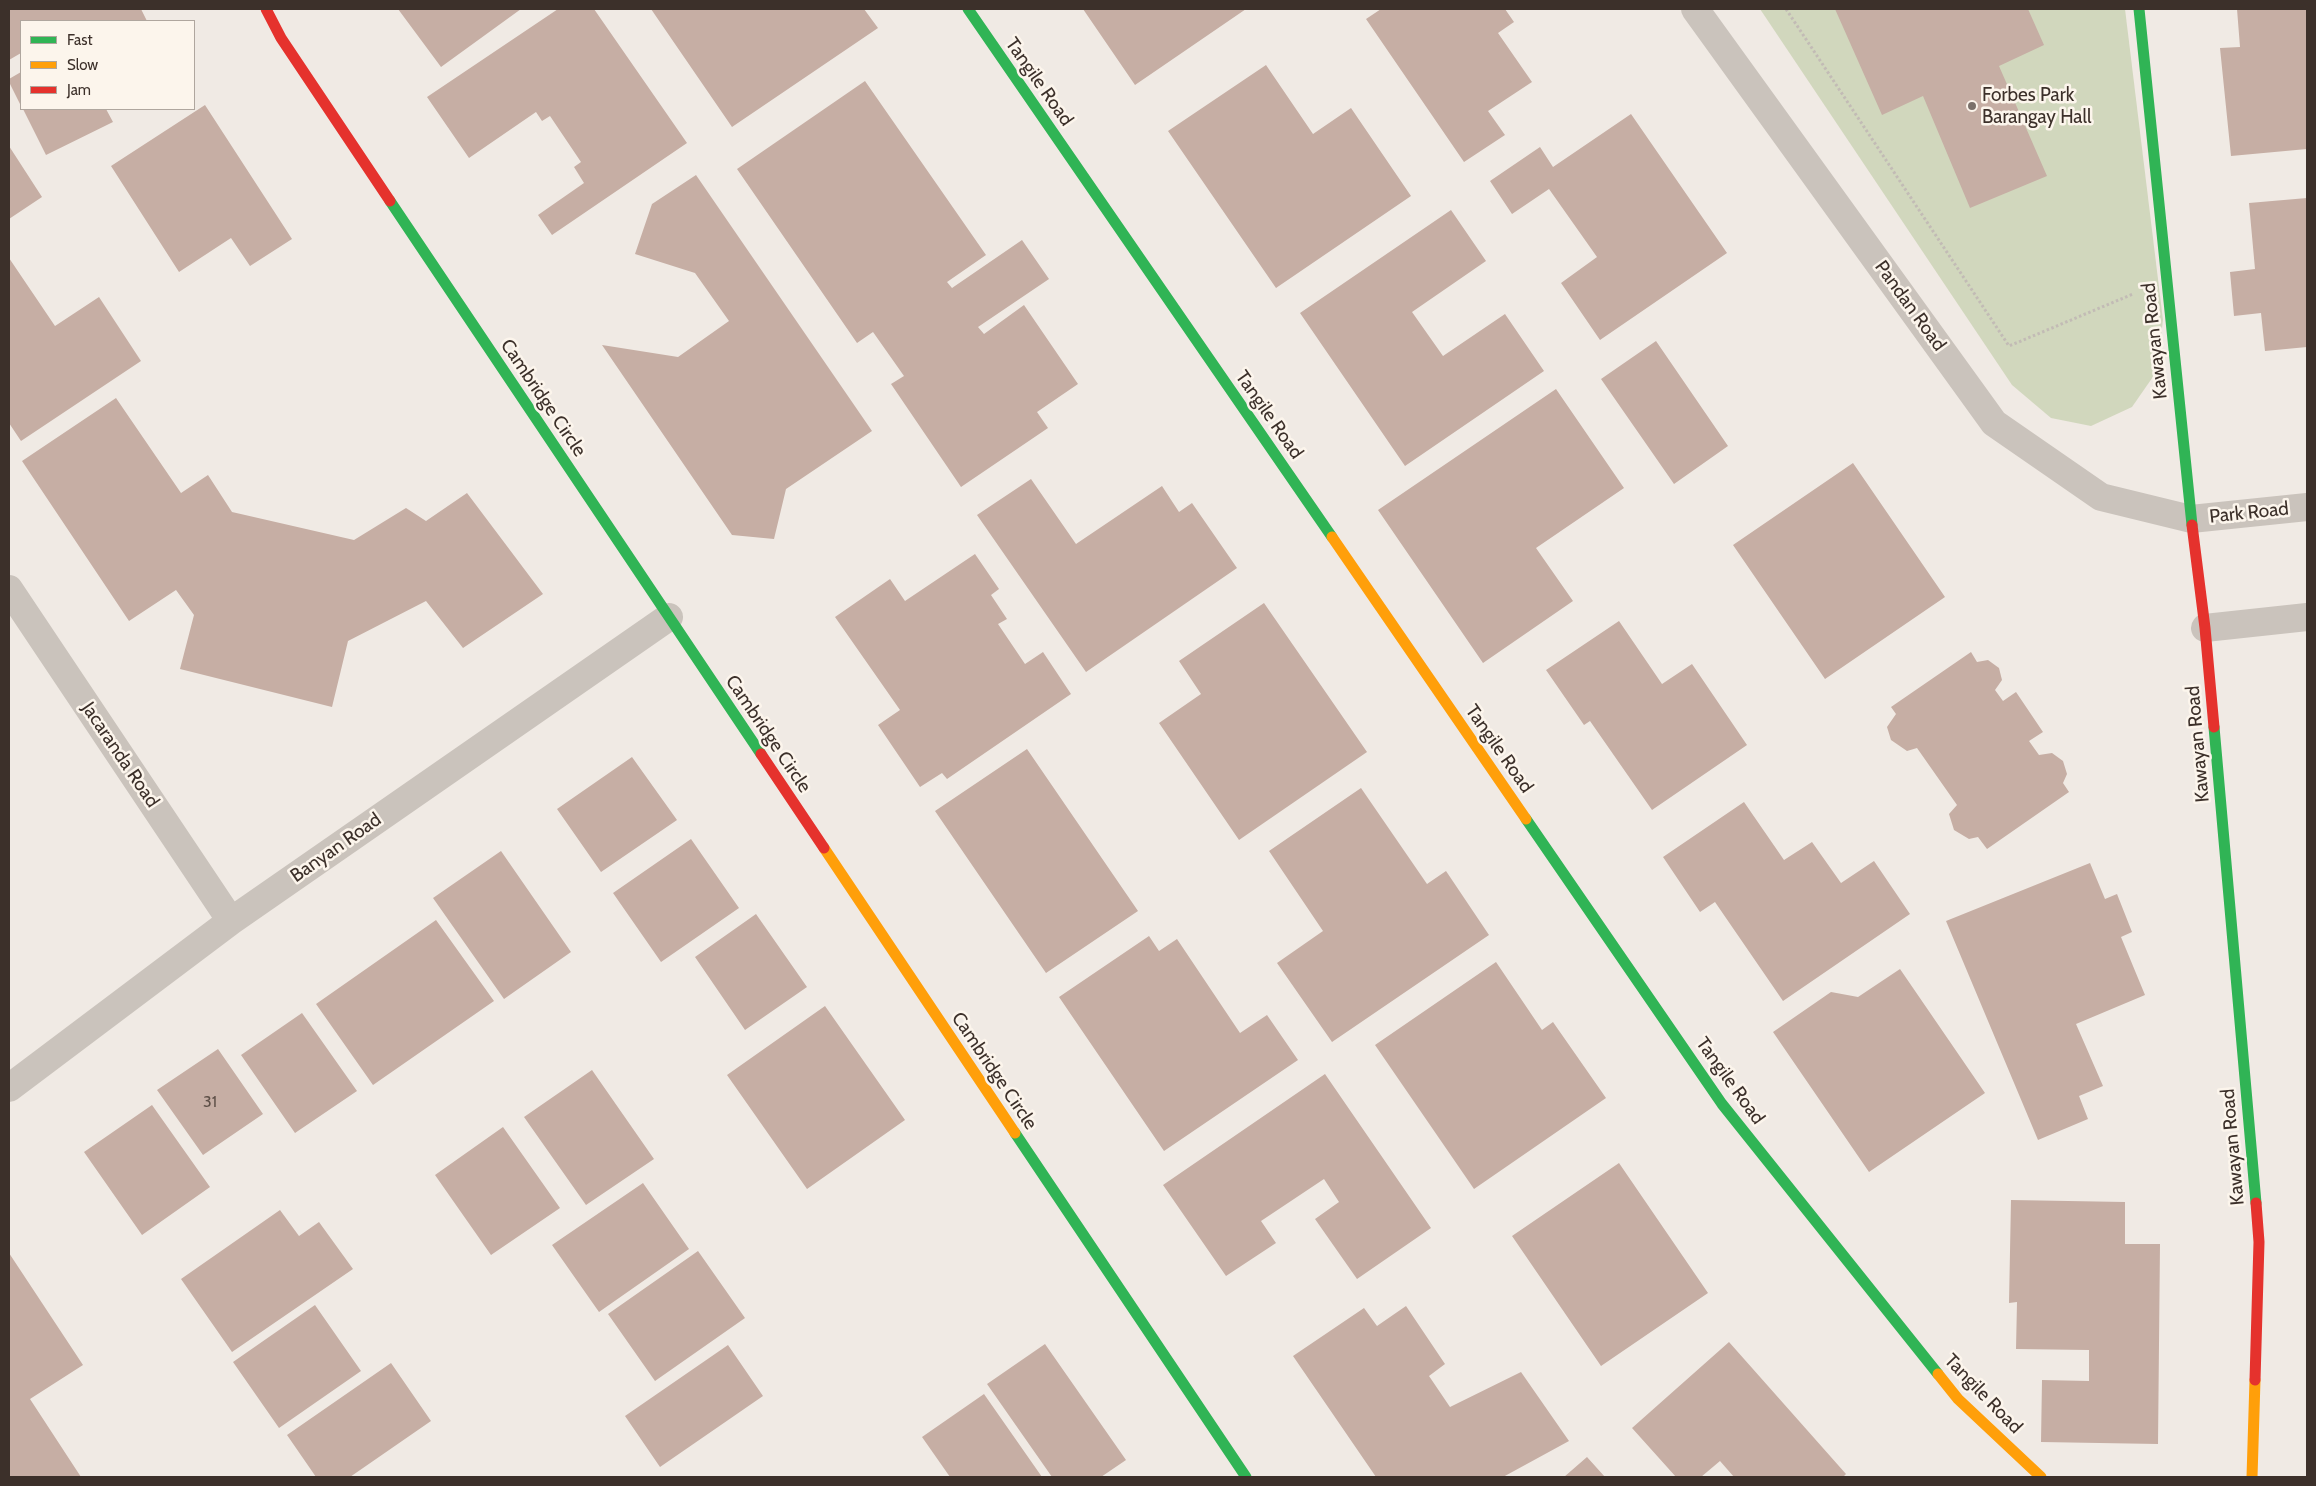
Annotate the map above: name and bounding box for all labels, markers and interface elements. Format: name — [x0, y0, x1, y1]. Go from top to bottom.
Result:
legend — [20, 20, 195, 110]
text: Fast — [67, 31, 92, 49]
street label: Tangile Road — [1000, 34, 1078, 130]
text: Slow — [67, 56, 98, 74]
text: Jam — [67, 81, 91, 99]
place label: Forbes Park Barangay Hall — [1982, 84, 2091, 128]
marker: Forbes Park Barangay Hall — [1966, 100, 1978, 112]
street label: Pandan Road — [1870, 256, 1950, 356]
street label: Kawayan Road — [2138, 282, 2172, 400]
street label: Cambridge Circle — [495, 335, 591, 461]
street label: Tangile Road — [1230, 367, 1308, 463]
street label: Park Road — [2208, 497, 2290, 529]
street label: Cambridge Circle — [720, 671, 816, 797]
street label: Kawayan Road — [2182, 685, 2214, 803]
street label: Jacaranda Road — [76, 698, 164, 812]
street label: Tangile Road — [1460, 701, 1538, 797]
street label: Banyan Road — [286, 808, 386, 888]
street label: Cambridge Circle — [946, 1008, 1042, 1134]
street label: Tangile Road — [1691, 1033, 1769, 1129]
street label: Kawayan Road — [2217, 1088, 2249, 1206]
house number: 31 — [203, 1092, 217, 1112]
street label: Tangile Road — [1939, 1349, 2027, 1439]

